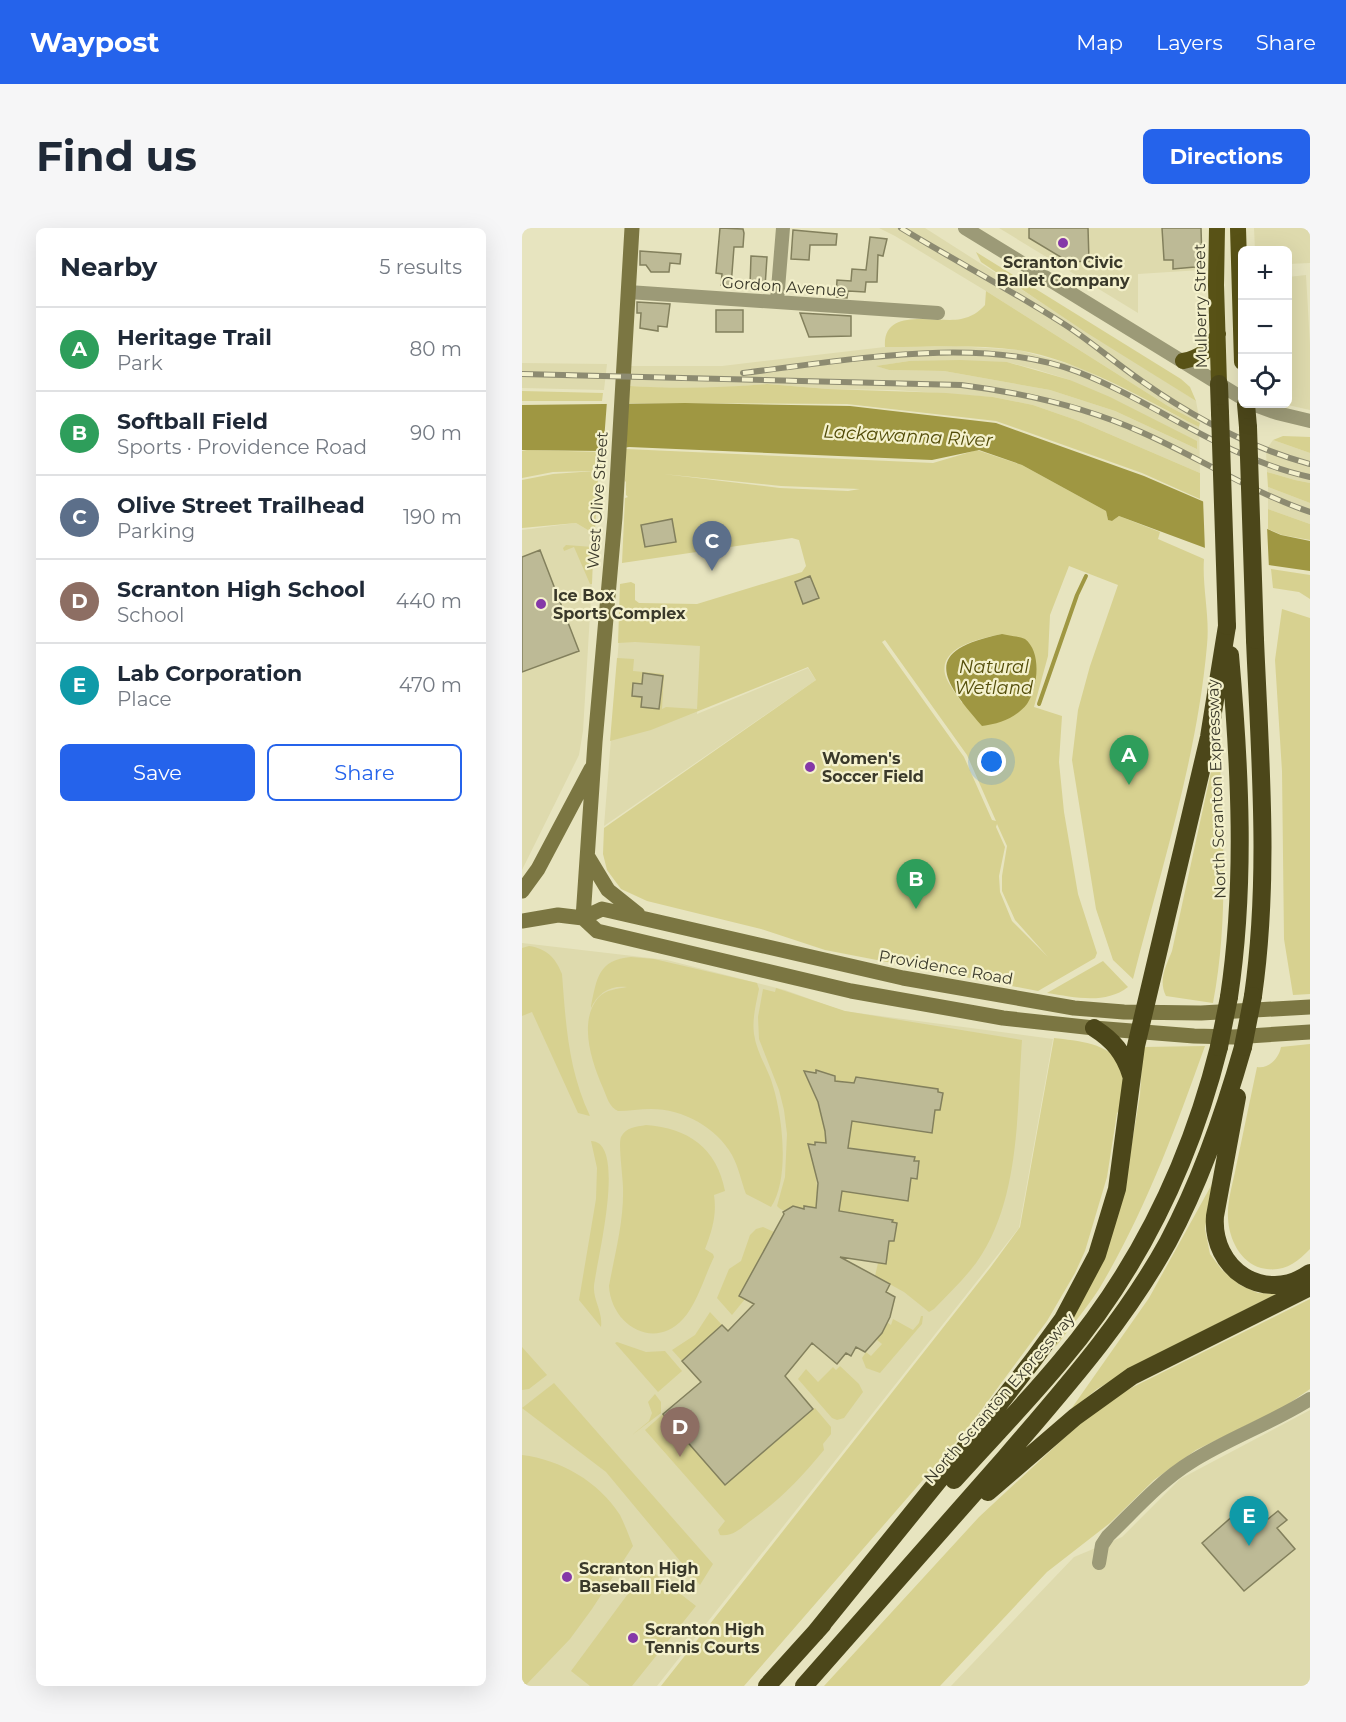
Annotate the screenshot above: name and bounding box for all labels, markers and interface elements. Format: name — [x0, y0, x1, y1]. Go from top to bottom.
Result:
text: Waypost — [30, 25, 160, 59]
text: Map — [1076, 30, 1123, 55]
text: Layers — [1156, 30, 1223, 55]
text: Share — [1256, 30, 1316, 55]
button: Directions — [1143, 129, 1310, 184]
text: Find us — [36, 130, 197, 182]
marker: Scranton Civic Ballet Company — [1056, 236, 1070, 250]
street label: Mulberry Street — [1190, 243, 1211, 368]
map controls — [1238, 246, 1292, 408]
button: + — [1238, 246, 1292, 300]
text: Nearby — [60, 251, 157, 283]
place label: Scranton Civic Ballet Company — [996, 253, 1130, 290]
text: 5 results — [379, 255, 462, 279]
street label: Gordon Avenue — [721, 273, 847, 300]
button: − — [1238, 300, 1292, 354]
text: Heritage Trail — [117, 324, 272, 351]
text: A — [72, 337, 87, 361]
text: 80 m — [410, 337, 462, 361]
text: Park — [117, 351, 163, 375]
button: locate — [1238, 354, 1292, 408]
text: Softball Field — [117, 408, 268, 435]
text: B — [72, 421, 87, 445]
text: 90 m — [410, 421, 462, 445]
water label: Lackawanna River — [823, 421, 994, 451]
street label: West Olive Street — [583, 430, 612, 569]
text: Sports · Providence Road — [117, 435, 367, 459]
text: Olive Street Trailhead — [117, 492, 365, 519]
text: C — [72, 505, 87, 529]
text: 190 m — [403, 505, 462, 529]
text: Parking — [117, 519, 195, 543]
pin: C — [692, 522, 732, 571]
text: Scranton High School — [117, 576, 365, 603]
place label: Ice Box Sports Complex — [553, 586, 686, 623]
text: D — [71, 589, 88, 613]
text: 440 m — [396, 589, 462, 613]
marker: Ice Box Sports Complex — [534, 597, 548, 611]
text: School — [117, 603, 184, 627]
water label: Natural Wetland — [955, 656, 1034, 699]
text: Lab Corporation — [117, 660, 302, 687]
text: E — [73, 673, 86, 697]
text: 470 m — [399, 673, 462, 697]
street label: North Scranton Expressway — [1203, 678, 1230, 899]
text: Place — [117, 687, 172, 711]
pin: A — [1110, 736, 1148, 785]
button: Save — [60, 744, 255, 801]
button: Share — [267, 744, 462, 801]
your location — [977, 747, 1006, 776]
place label: Women's Soccer Field — [822, 749, 924, 786]
marker: Women's Soccer Field — [803, 760, 817, 774]
pin: B — [896, 860, 936, 909]
street label: Providence Road — [877, 946, 1015, 989]
street label: North Scranton Expressway — [920, 1309, 1079, 1488]
pin: D — [660, 1408, 700, 1457]
pin: E — [1230, 1496, 1268, 1546]
place label: Scranton High Baseball Field — [579, 1559, 699, 1596]
marker: Scranton High Baseball Field — [560, 1570, 574, 1584]
place label: Scranton High Tennis Courts — [645, 1620, 765, 1657]
marker: Scranton High Tennis Courts — [626, 1631, 640, 1645]

